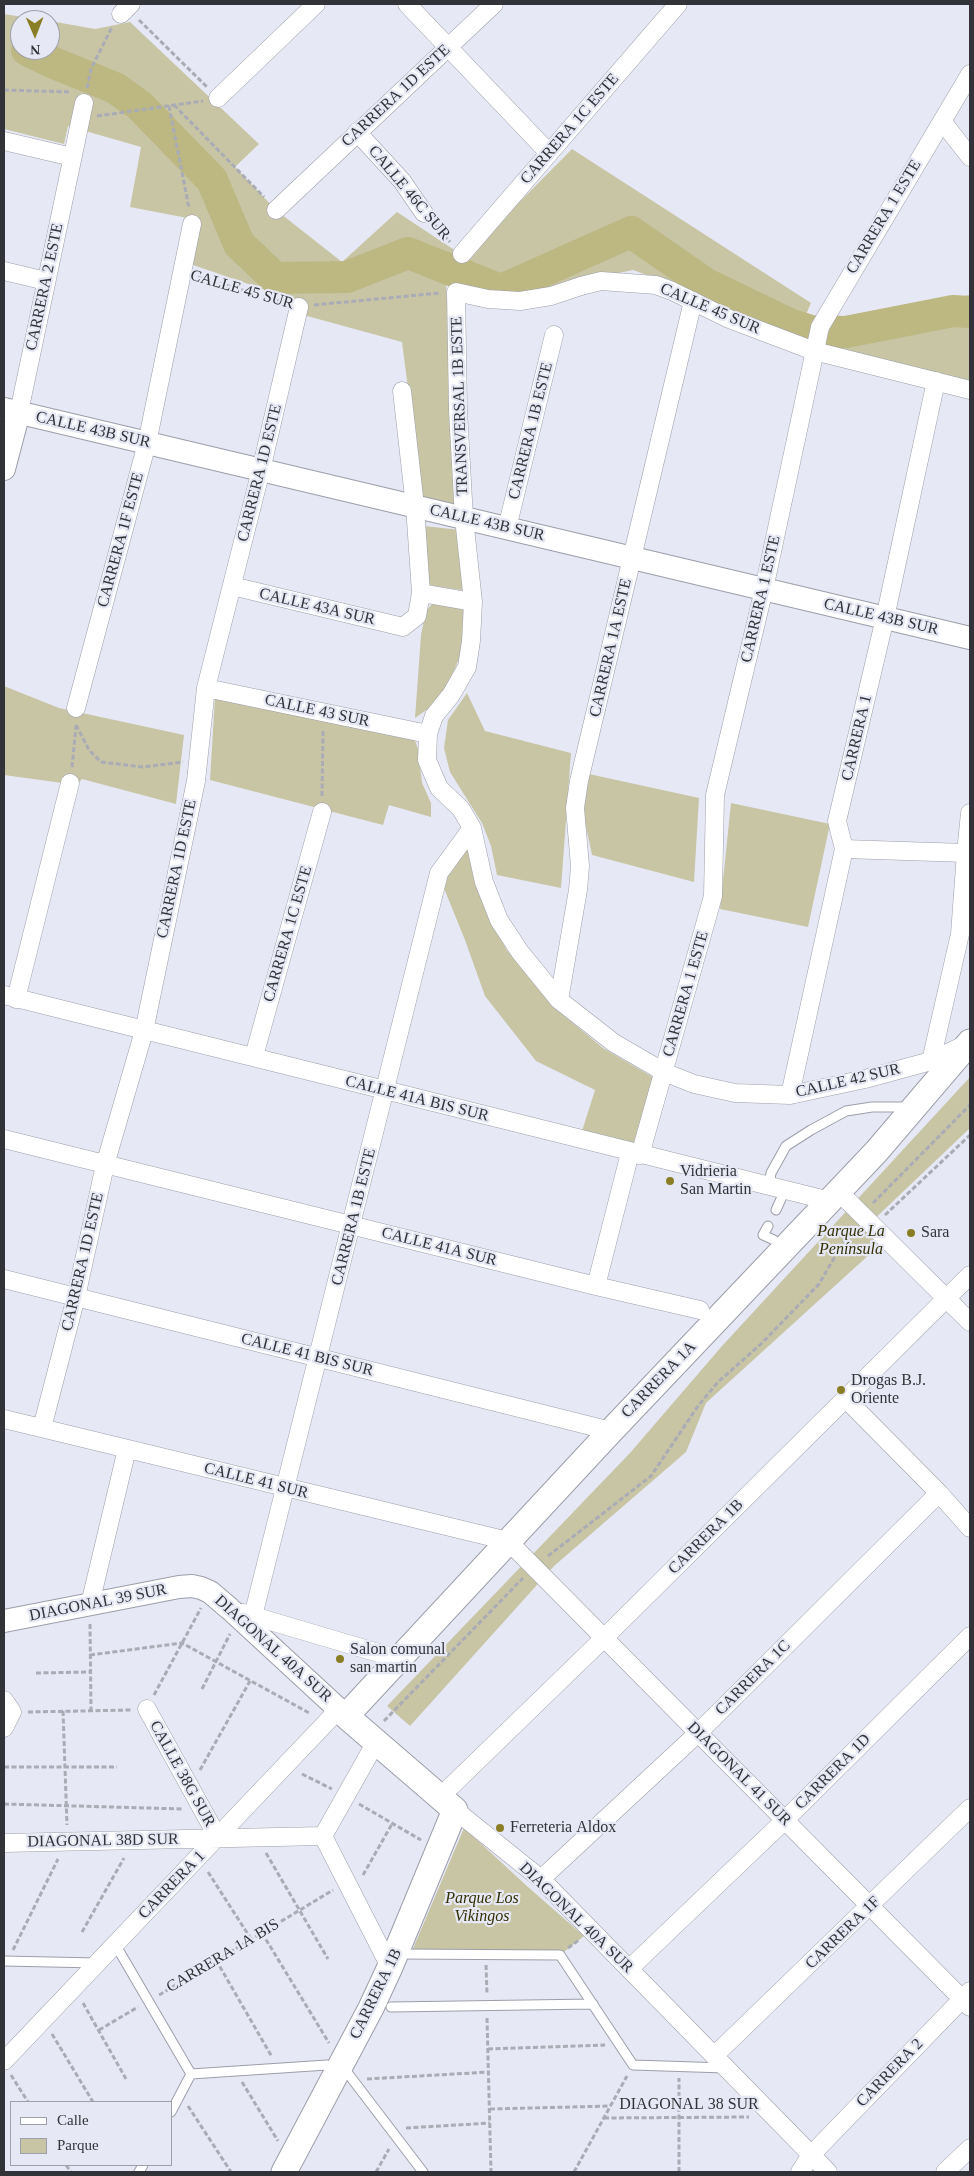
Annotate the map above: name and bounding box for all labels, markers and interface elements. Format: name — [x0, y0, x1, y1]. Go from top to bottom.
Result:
north arrow — [10, 10, 60, 60]
street label: CARRERA 1D ESTE — [338, 41, 454, 151]
text: N — [30, 42, 40, 57]
street label: CARRERA 1C ESTE — [517, 70, 623, 188]
street label: CALLE 46C SUR — [364, 142, 454, 244]
street label: CARRERA 1 ESTE — [842, 156, 926, 278]
street label: CARRERA 2 ESTE — [22, 222, 68, 352]
street label: CALLE 45 SUR — [188, 266, 296, 314]
street label: CALLE 45 SUR — [657, 279, 763, 339]
street label: TRANSVERSAL 1B ESTE — [447, 316, 473, 496]
street label: CARRERA 1B ESTE — [505, 361, 557, 501]
street label: CARRERA 1D ESTE — [234, 402, 286, 544]
street label: CALLE 43B SUR — [34, 407, 152, 453]
street label: CARRERA 1F ESTE — [94, 471, 148, 609]
street label: CALLE 43B SUR — [428, 500, 546, 546]
street label: CARRERA 1 ESTE — [737, 534, 785, 664]
street label: CARRERA 1A ESTE — [586, 577, 636, 719]
street label: CALLE 43A SUR — [257, 584, 377, 630]
street label: CALLE 43B SUR — [822, 594, 940, 640]
street label: CALLE 43 SUR — [263, 691, 371, 731]
street label: CARRERA 1 — [838, 693, 876, 783]
street label: CARRERA 1D ESTE — [153, 798, 201, 940]
street label: CARRERA 1C ESTE — [259, 864, 317, 1004]
street label: CARRERA 1 ESTE — [659, 929, 713, 1059]
street label: CALLE 42 SUR — [794, 1060, 902, 1102]
street label: CALLE 41A BIS SUR — [343, 1072, 491, 1126]
street label: CARRERA 1B ESTE — [328, 1147, 380, 1287]
place label: Vidrieria San Martin — [680, 1162, 752, 1200]
marker: Vidrieria San Martin — [664, 1175, 676, 1187]
street label: CARRERA 1D ESTE — [58, 1191, 108, 1333]
park label: Parque La Península — [817, 1222, 885, 1260]
street label: CALLE 41A SUR — [379, 1223, 499, 1271]
place label: Sara — [921, 1223, 949, 1243]
marker: Sara — [905, 1227, 917, 1239]
street label: CALLE 41 BIS SUR — [239, 1329, 375, 1381]
street label: CARRERA 1A — [618, 1338, 700, 1422]
place label: Drogas B.J. Oriente — [851, 1371, 926, 1409]
marker: Drogas B.J. Oriente — [835, 1384, 847, 1396]
street label: CALLE 41 SUR — [202, 1459, 310, 1503]
street label: CARRERA 1B — [664, 1495, 748, 1579]
street label: DIAGONAL 39 SUR — [28, 1580, 168, 1626]
street label: DIAGONAL 40A SUR — [210, 1591, 336, 1707]
street label: CARRERA 1C — [711, 1636, 795, 1720]
place label: Salon comunal san martin — [350, 1640, 446, 1678]
marker: Salon comunal san martin — [334, 1653, 346, 1665]
street label: CALLE 38G SUR — [145, 1718, 219, 1830]
street label: DIAGONAL 41 SUR — [683, 1718, 795, 1830]
street label: CARRERA 1D — [791, 1730, 875, 1814]
place label: Ferreteria Aldox — [510, 1818, 616, 1838]
marker: Ferreteria Aldox — [494, 1822, 506, 1834]
street label: DIAGONAL 38D SUR — [27, 1830, 179, 1852]
street label: CARRERA 1 — [135, 1847, 209, 1923]
street label: DIAGONAL 40A SUR — [515, 1859, 637, 1977]
park label: Parque Los Vikingos — [445, 1889, 519, 1927]
street label: CARRERA 1F — [802, 1893, 884, 1973]
street label: CARRERA 1A BIS — [163, 1915, 283, 1997]
street label: CARRERA 1B — [346, 1946, 406, 2042]
street label: CARRERA 2 — [853, 2035, 927, 2111]
street label: DIAGONAL 38 SUR — [619, 2095, 759, 2115]
legend — [10, 2101, 172, 2166]
text: Calle — [57, 2112, 89, 2128]
text: Parque — [57, 2137, 99, 2153]

